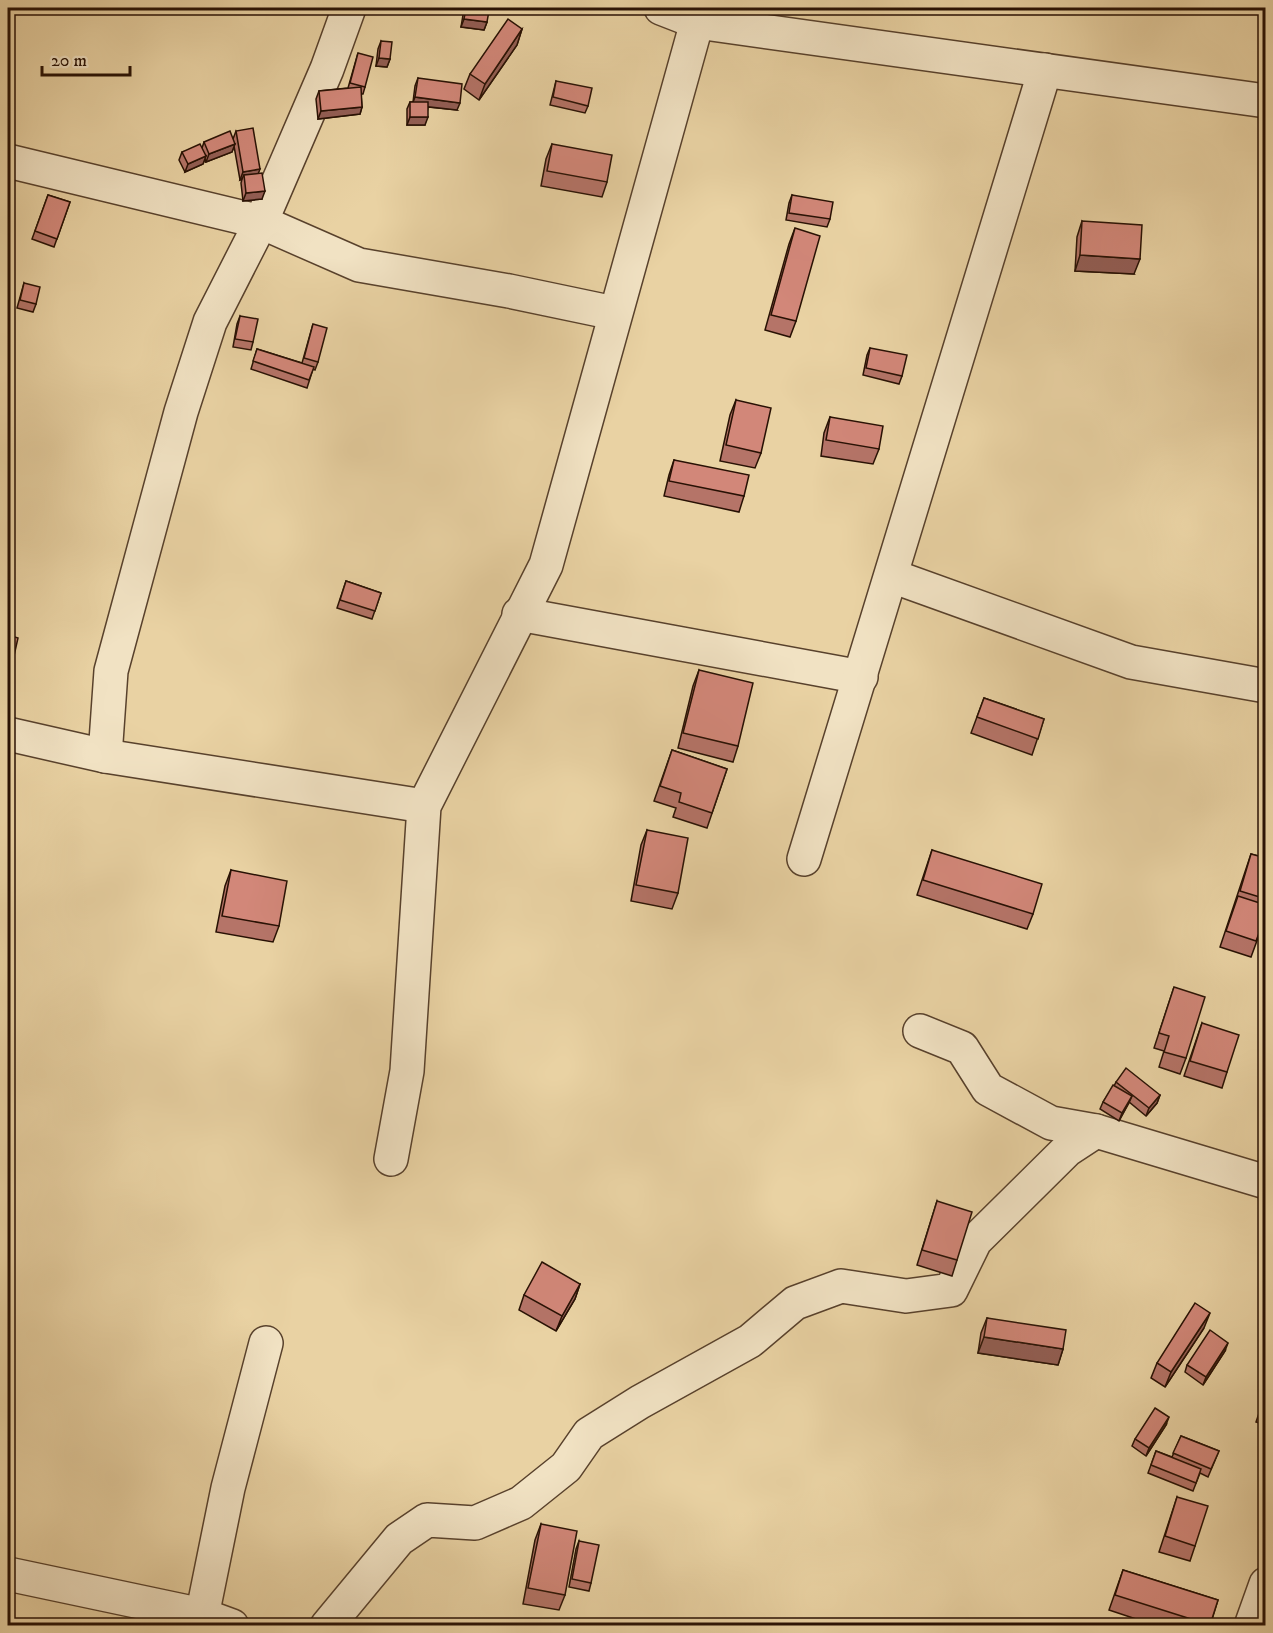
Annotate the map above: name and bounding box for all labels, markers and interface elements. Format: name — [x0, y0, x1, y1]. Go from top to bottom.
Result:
scale bar — [42, 39, 130, 77]
text: 20 m — [51, 50, 87, 72]

